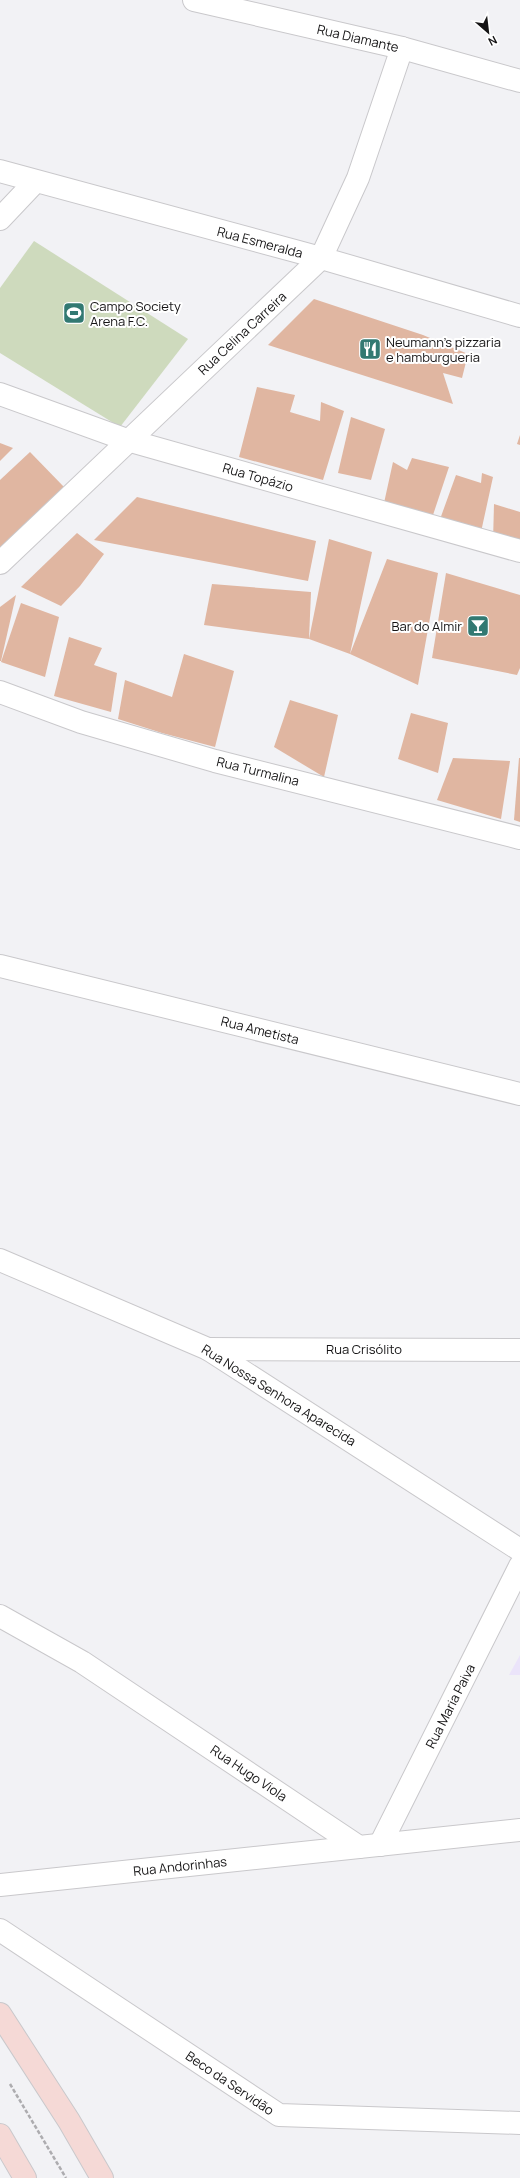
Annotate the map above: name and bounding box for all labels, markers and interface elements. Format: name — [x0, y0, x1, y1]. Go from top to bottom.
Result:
north arrow — [468, 12, 508, 52]
street label: Rua Diamante — [315, 20, 401, 56]
text: N — [486, 33, 500, 50]
street label: Rua Esmeralda — [215, 222, 305, 262]
street label: Rua Celina Carreira — [194, 287, 290, 379]
place label: Campo Society Arena F.C. — [90, 297, 181, 330]
sports icon: Campo Society Arena F.C. — [61, 300, 87, 326]
place label: Neumann's pizzaria e hamburgueria — [386, 333, 501, 366]
restaurant icon: Neumann's pizzaria e hamburgueria — [357, 336, 383, 362]
street label: Rua Topázio — [221, 458, 296, 496]
bar icon: Bar do Almir — [465, 613, 491, 639]
place label: Bar do Almir — [392, 617, 462, 635]
street label: Rua Turmalina — [215, 752, 301, 790]
street label: Rua Ametista — [219, 1012, 301, 1048]
street label: Rua Nossa Senhora Aparecida — [198, 1340, 360, 1450]
street label: Rua Crisólito — [326, 1340, 402, 1358]
street label: Rua Maria Paiva — [421, 1661, 479, 1751]
street label: Rua Hugo Viola — [207, 1741, 291, 1805]
street label: Rua Andorinhas — [132, 1852, 228, 1880]
street label: Beco da Servidão — [182, 2047, 278, 2119]

